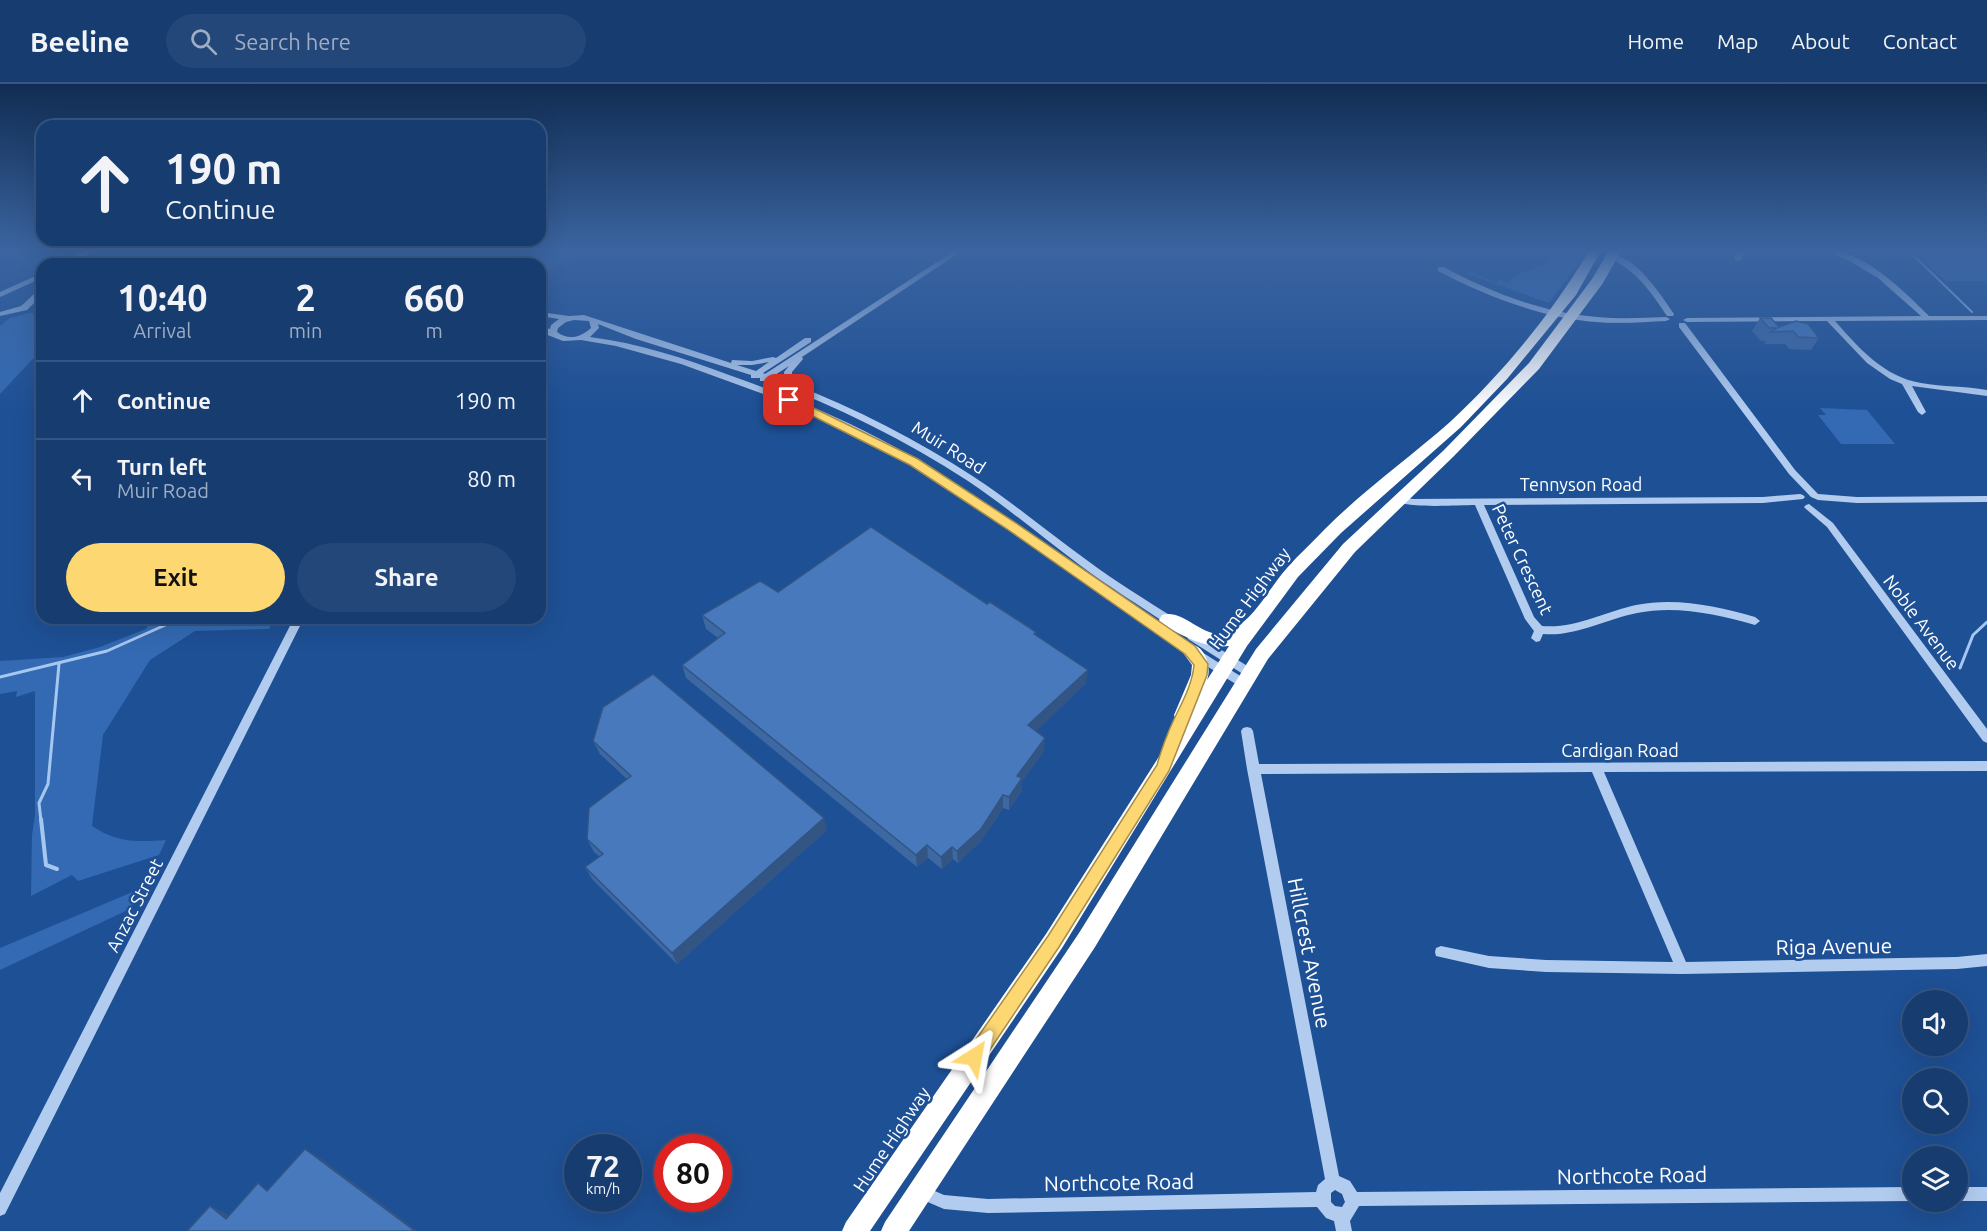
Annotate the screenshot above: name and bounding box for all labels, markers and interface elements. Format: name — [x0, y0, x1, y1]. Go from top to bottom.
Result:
search box — [166, 14, 586, 68]
icon: search — [187, 25, 220, 58]
text: Beeline — [30, 26, 130, 57]
text: Search here — [235, 29, 351, 54]
text: Home — [1627, 29, 1684, 53]
text: Map — [1717, 29, 1758, 53]
text: About — [1791, 29, 1850, 53]
text: Contact — [1883, 29, 1957, 53]
icon: ahead — [66, 144, 144, 222]
text: 190 m — [165, 145, 282, 192]
text: Continue — [165, 194, 276, 224]
text: 10:40 — [117, 277, 207, 318]
text: 2 — [295, 277, 316, 318]
text: 660 — [404, 277, 465, 318]
text: Arrival — [133, 319, 192, 342]
text: min — [289, 319, 322, 342]
text: m — [426, 319, 443, 342]
pin — [763, 374, 814, 425]
icon: arrive — [772, 383, 805, 416]
icon: ahead — [66, 384, 99, 417]
text: Continue — [117, 388, 211, 413]
text: 190 m — [455, 388, 516, 413]
street label: Muir Road — [909, 417, 989, 477]
text: Turn left — [117, 454, 207, 479]
icon: left — [66, 462, 99, 495]
text: 80 m — [467, 466, 516, 491]
street label: Tennyson Road — [1520, 474, 1642, 494]
text: Muir Road — [117, 479, 209, 502]
street label: Peter Crescent — [1489, 501, 1557, 617]
button: Exit — [66, 543, 285, 612]
button: Share — [297, 543, 516, 612]
street label: Hume Highway — [1204, 543, 1294, 653]
street label: Noble Avenue — [1880, 571, 1964, 673]
street label: Cardigan Road — [1561, 740, 1679, 760]
street label: Anzac Street — [102, 855, 166, 955]
street label: Hillcrest Avenue — [1284, 876, 1336, 1030]
street label: Riga Avenue — [1775, 933, 1893, 959]
map controls — [1902, 990, 1968, 1212]
button: sound — [1902, 990, 1968, 1056]
position arrow — [942, 1025, 1006, 1089]
button: search — [1902, 1068, 1968, 1134]
street label: Hume Highway — [849, 1083, 934, 1195]
speed limit sign: 80 — [654, 1134, 732, 1212]
button: layers — [1902, 1146, 1968, 1212]
text: 72 — [586, 1149, 620, 1183]
street label: Northcote Road — [1557, 1162, 1707, 1188]
street label: Northcote Road — [1044, 1169, 1194, 1195]
text: km/h — [586, 1180, 620, 1197]

